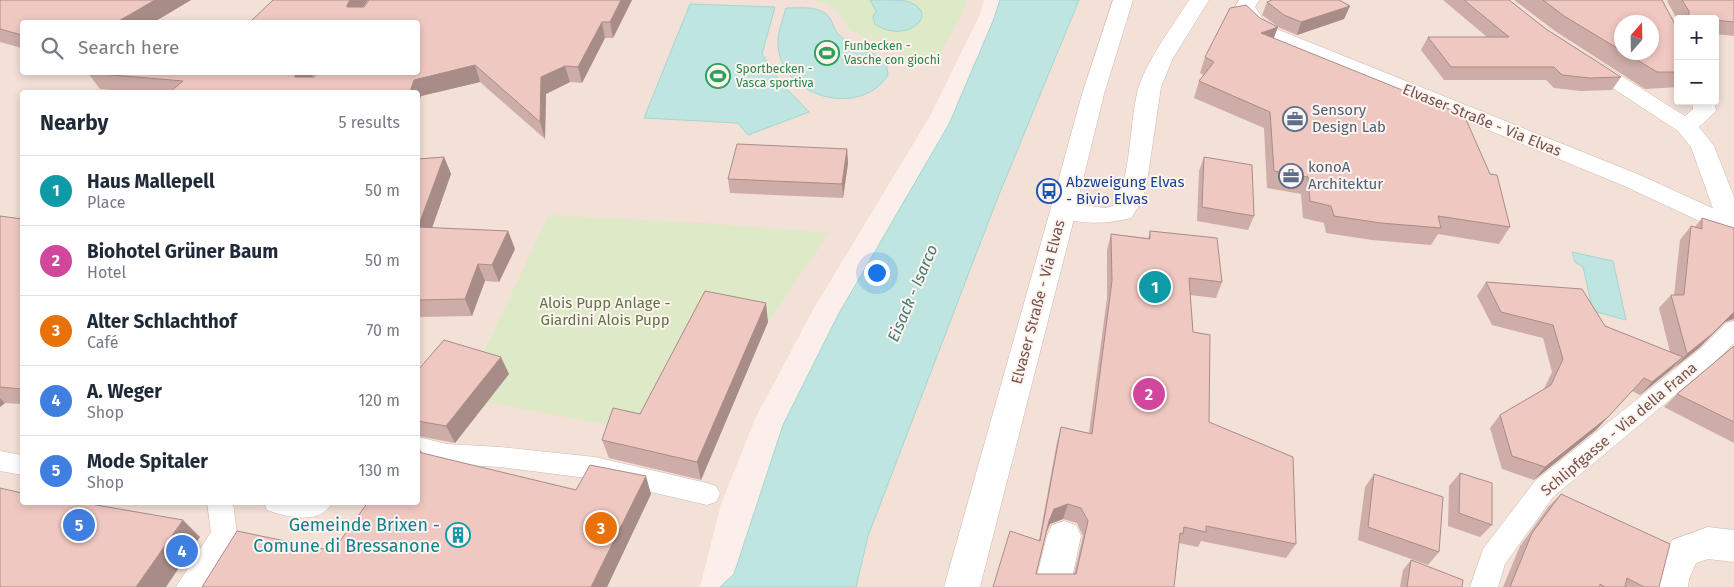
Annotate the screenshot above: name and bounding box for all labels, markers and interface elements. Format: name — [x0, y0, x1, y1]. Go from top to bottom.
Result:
north arrow — [1614, 15, 1659, 60]
map controls — [1674, 15, 1719, 105]
button: + — [1674, 15, 1719, 60]
search box — [20, 20, 420, 75]
icon: search — [38, 34, 66, 62]
text: Search here — [78, 36, 179, 59]
place label: Funbecken - Vasche con giochi — [844, 39, 940, 67]
sports icon: Funbecken - Vasche con giochi — [814, 40, 840, 66]
button: − — [1674, 60, 1719, 105]
place label: Sportbecken - Vasca sportiva — [736, 62, 814, 90]
sports icon: Sportbecken - Vasca sportiva — [705, 63, 731, 89]
street label: Elvaser Straße - Via Elvas — [1400, 80, 1564, 160]
place label: Sensory Design Lab — [1312, 101, 1386, 136]
office icon: Sensory Design Lab — [1282, 106, 1308, 132]
text: Nearby — [40, 110, 108, 136]
text: 5 results — [339, 113, 400, 132]
place label: konoA Architektur — [1308, 158, 1383, 193]
office icon: konoA Architektur — [1278, 163, 1304, 189]
text: Haus Mallepell — [87, 170, 215, 193]
place label: Abzweigung Elvas - Bivio Elvas — [1066, 173, 1184, 208]
bus stop icon: Abzweigung Elvas - Bivio Elvas — [1036, 178, 1062, 204]
text: 1 — [52, 181, 60, 200]
text: 50 m — [365, 181, 400, 200]
text: Place — [87, 193, 126, 212]
street label: Elvaser Straße - Via Elvas — [1007, 218, 1069, 386]
text: Biohotel Grüner Baum — [87, 240, 278, 263]
water label: Eisack - Isarco — [883, 242, 941, 345]
text: 2 — [52, 251, 60, 270]
text: 50 m — [365, 251, 400, 270]
your location — [864, 260, 890, 286]
text: Hotel — [87, 263, 126, 282]
pin: 1 — [1139, 268, 1171, 306]
park label: Alois Pupp Anlage - Giardini Alois Pupp — [539, 294, 671, 329]
text: Alter Schlachthof — [87, 310, 237, 333]
text: 3 — [52, 321, 60, 340]
text: 70 m — [366, 321, 400, 340]
text: Café — [87, 333, 118, 352]
street label: Schlipfgasse - Via della Frana — [1537, 358, 1701, 500]
pin: 2 — [1133, 375, 1165, 413]
text: A. Weger — [87, 380, 162, 403]
text: 4 — [51, 391, 61, 410]
text: 120 m — [358, 391, 400, 410]
text: Shop — [87, 403, 124, 422]
text: Mode Spitaler — [87, 450, 208, 473]
text: 5 — [52, 461, 60, 480]
text: 130 m — [358, 461, 400, 480]
text: Shop — [87, 473, 124, 492]
pin: 5 — [63, 506, 95, 544]
pin: 3 — [585, 509, 617, 547]
place label: Gemeinde Brixen - Comune di Bressanone — [253, 514, 440, 557]
building icon: Gemeinde Brixen - Comune di Bressanone — [445, 522, 471, 548]
pin: 4 — [166, 532, 198, 570]

